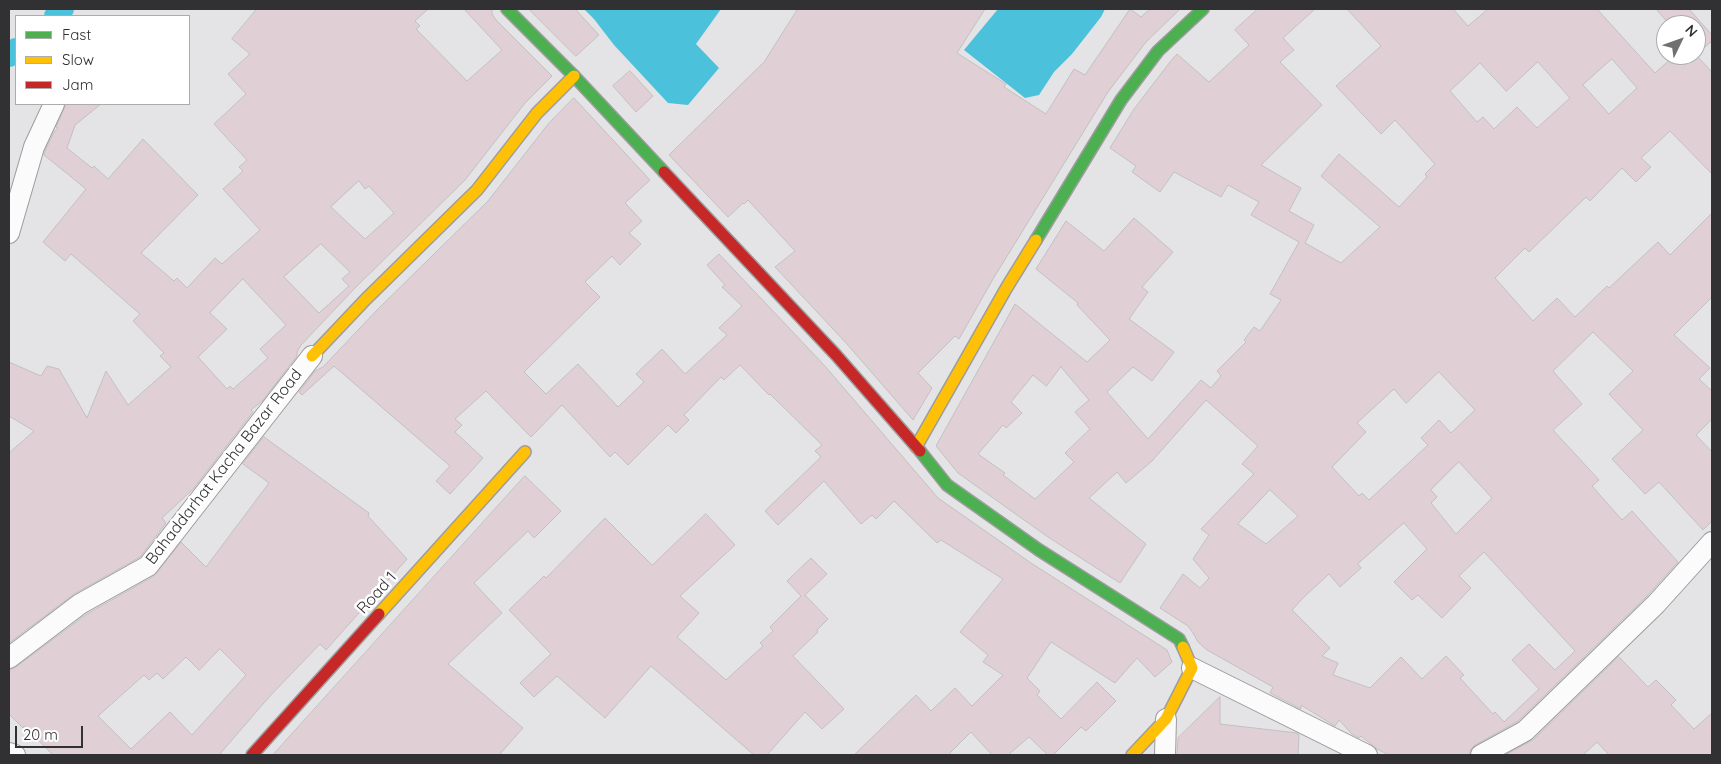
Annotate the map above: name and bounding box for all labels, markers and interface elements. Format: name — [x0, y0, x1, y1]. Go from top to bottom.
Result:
legend — [15, 15, 190, 105]
north arrow — [1656, 15, 1706, 65]
text: N — [1681, 21, 1702, 40]
text: Fast — [62, 25, 91, 44]
text: Slow — [62, 50, 94, 69]
text: Jam — [62, 75, 93, 94]
street label: Bahaddarhat Kacha Bazar Road — [142, 366, 306, 568]
street label: Road 1 — [353, 568, 401, 618]
scale bar — [18, 716, 85, 748]
text: 20 m — [23, 725, 58, 744]

